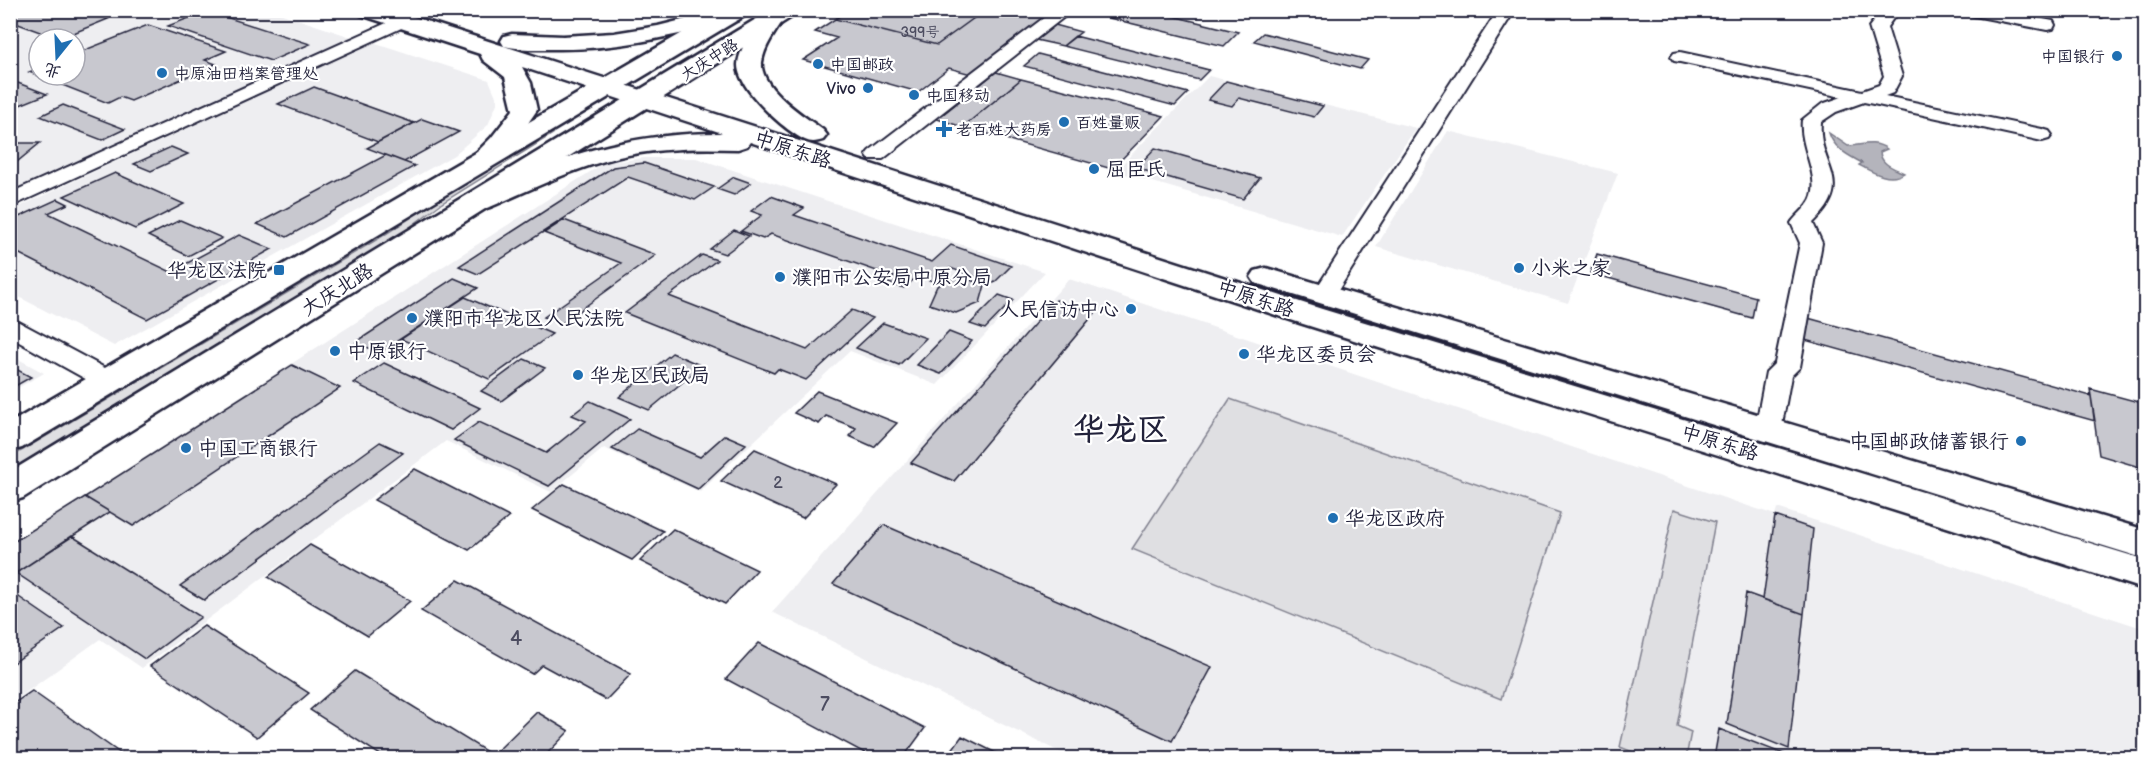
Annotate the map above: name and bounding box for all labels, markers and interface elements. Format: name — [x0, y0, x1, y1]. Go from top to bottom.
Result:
house number: 399号 — [901, 24, 939, 41]
north arrow — [27, 27, 87, 87]
street label: 大庆中路 — [678, 35, 742, 85]
place label: 中国银行 — [2041, 48, 2105, 67]
marker: 中国银行 — [2110, 49, 2124, 63]
place label: 中国邮政 — [830, 56, 894, 75]
marker: 中国邮政 — [811, 57, 825, 71]
text: 北 — [42, 58, 63, 81]
place label: 中原油田档案管理处 — [174, 65, 319, 84]
marker: 中原油田档案管理处 — [155, 66, 169, 80]
place label: Vivo — [826, 80, 856, 99]
marker: Vivo — [861, 81, 875, 95]
place label: 中国移动 — [926, 87, 990, 106]
marker: 中国移动 — [907, 88, 921, 102]
place label: 百姓量贩 — [1076, 114, 1140, 133]
marker: 百姓量贩 — [1057, 115, 1071, 129]
place label: 老百姓大药房 — [956, 121, 1052, 140]
marker: 老百姓大药房 — [937, 122, 951, 136]
street label: 中原东路 — [751, 126, 835, 174]
place label: 屈臣氏 — [1106, 158, 1166, 182]
marker: 屈臣氏 — [1087, 162, 1101, 176]
place label: 小米之家 — [1531, 257, 1611, 281]
street label: 大庆北路 — [297, 258, 379, 321]
place label: 华龙区法院 — [167, 259, 267, 283]
marker: 小米之家 — [1512, 261, 1526, 275]
marker: 华龙区法院 — [272, 263, 286, 277]
place label: 濮阳市公安局中原分局 — [792, 266, 992, 290]
marker: 濮阳市公安局中原分局 — [773, 270, 787, 284]
street label: 中原东路 — [1214, 275, 1298, 323]
place label: 人民信访中心 — [999, 298, 1119, 322]
marker: 人民信访中心 — [1124, 302, 1138, 316]
place label: 濮阳市华龙区人民法院 — [424, 307, 624, 331]
marker: 濮阳市华龙区人民法院 — [405, 311, 419, 325]
place label: 中原银行 — [347, 340, 427, 364]
place label: 华龙区委员会 — [1256, 343, 1376, 367]
marker: 中原银行 — [328, 344, 342, 358]
marker: 华龙区委员会 — [1237, 347, 1251, 361]
place label: 华龙区民政局 — [590, 364, 710, 388]
marker: 华龙区民政局 — [571, 368, 585, 382]
district label: 华龙区 — [1073, 411, 1169, 450]
street label: 中原东路 — [1678, 420, 1762, 466]
place label: 中国邮政储蓄银行 — [1849, 430, 2009, 454]
marker: 中国邮政储蓄银行 — [2014, 434, 2028, 448]
place label: 中国工商银行 — [198, 437, 318, 461]
marker: 中国工商银行 — [179, 441, 193, 455]
house number: 2 — [773, 474, 783, 493]
place label: 华龙区政府 — [1345, 507, 1445, 531]
marker: 华龙区政府 — [1326, 511, 1340, 525]
house number: 4 — [510, 627, 522, 651]
house number: 7 — [820, 693, 830, 717]

